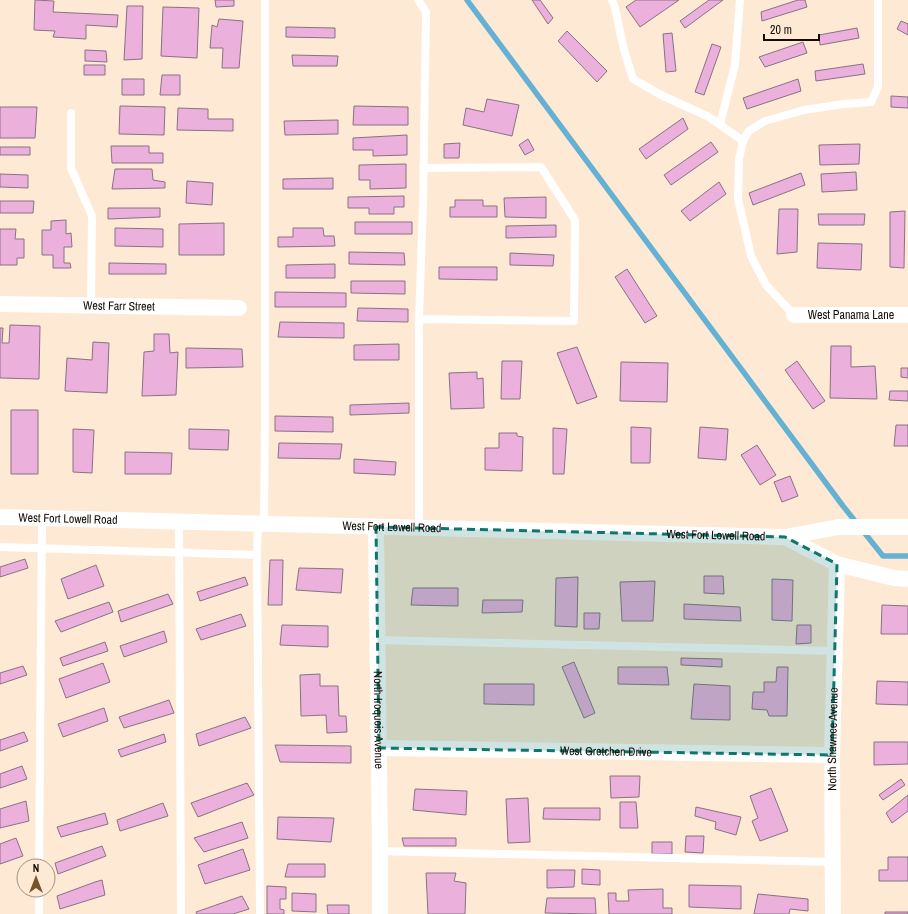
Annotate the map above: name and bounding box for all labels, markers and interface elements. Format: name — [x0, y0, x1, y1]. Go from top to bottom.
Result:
scale bar — [764, 16, 819, 42]
text: 20 m — [770, 22, 792, 38]
street label: West Farr Street — [83, 297, 155, 315]
street label: West Panama Lane — [808, 307, 894, 323]
street label: West Fort Lowell Road — [18, 509, 118, 528]
street label: West Fort Lowell Road — [342, 518, 442, 536]
street label: West Fort Lowell Road — [666, 526, 766, 544]
street label: North Iroquois Avenue — [370, 671, 387, 769]
street label: North Shawnee Avenue — [824, 687, 842, 791]
street label: West Gretchen Drive — [560, 743, 652, 760]
north arrow — [16, 858, 56, 898]
text: N — [33, 861, 39, 875]

